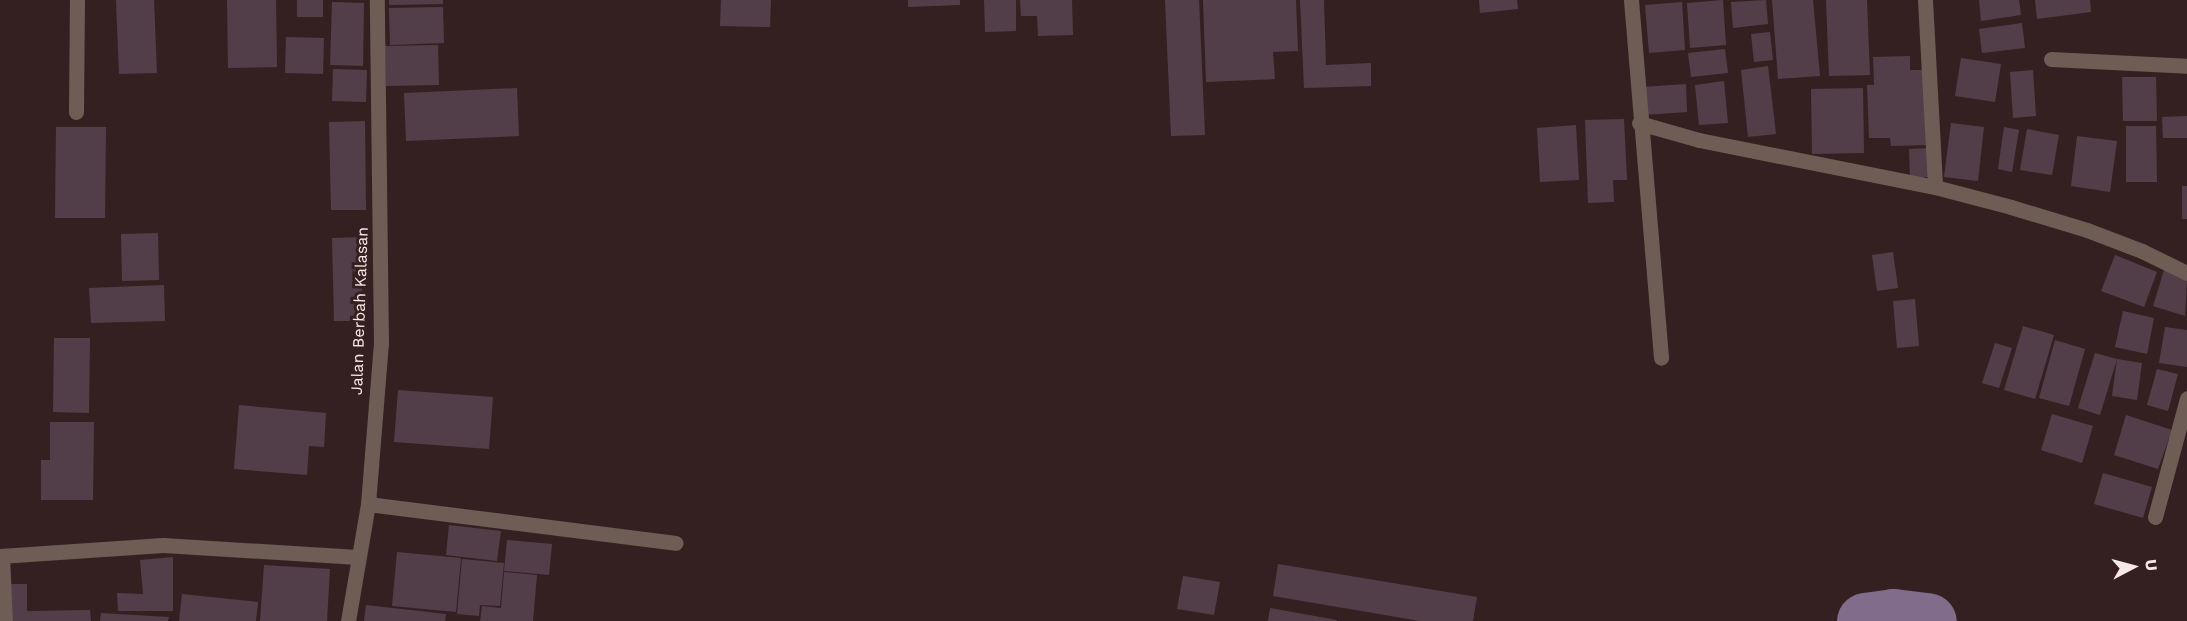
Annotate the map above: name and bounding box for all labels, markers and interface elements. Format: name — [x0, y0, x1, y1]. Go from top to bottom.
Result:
street label: Jalan Berbah Kalasan — [347, 226, 373, 396]
north arrow — [2103, 537, 2163, 597]
text: U — [2141, 558, 2161, 572]

